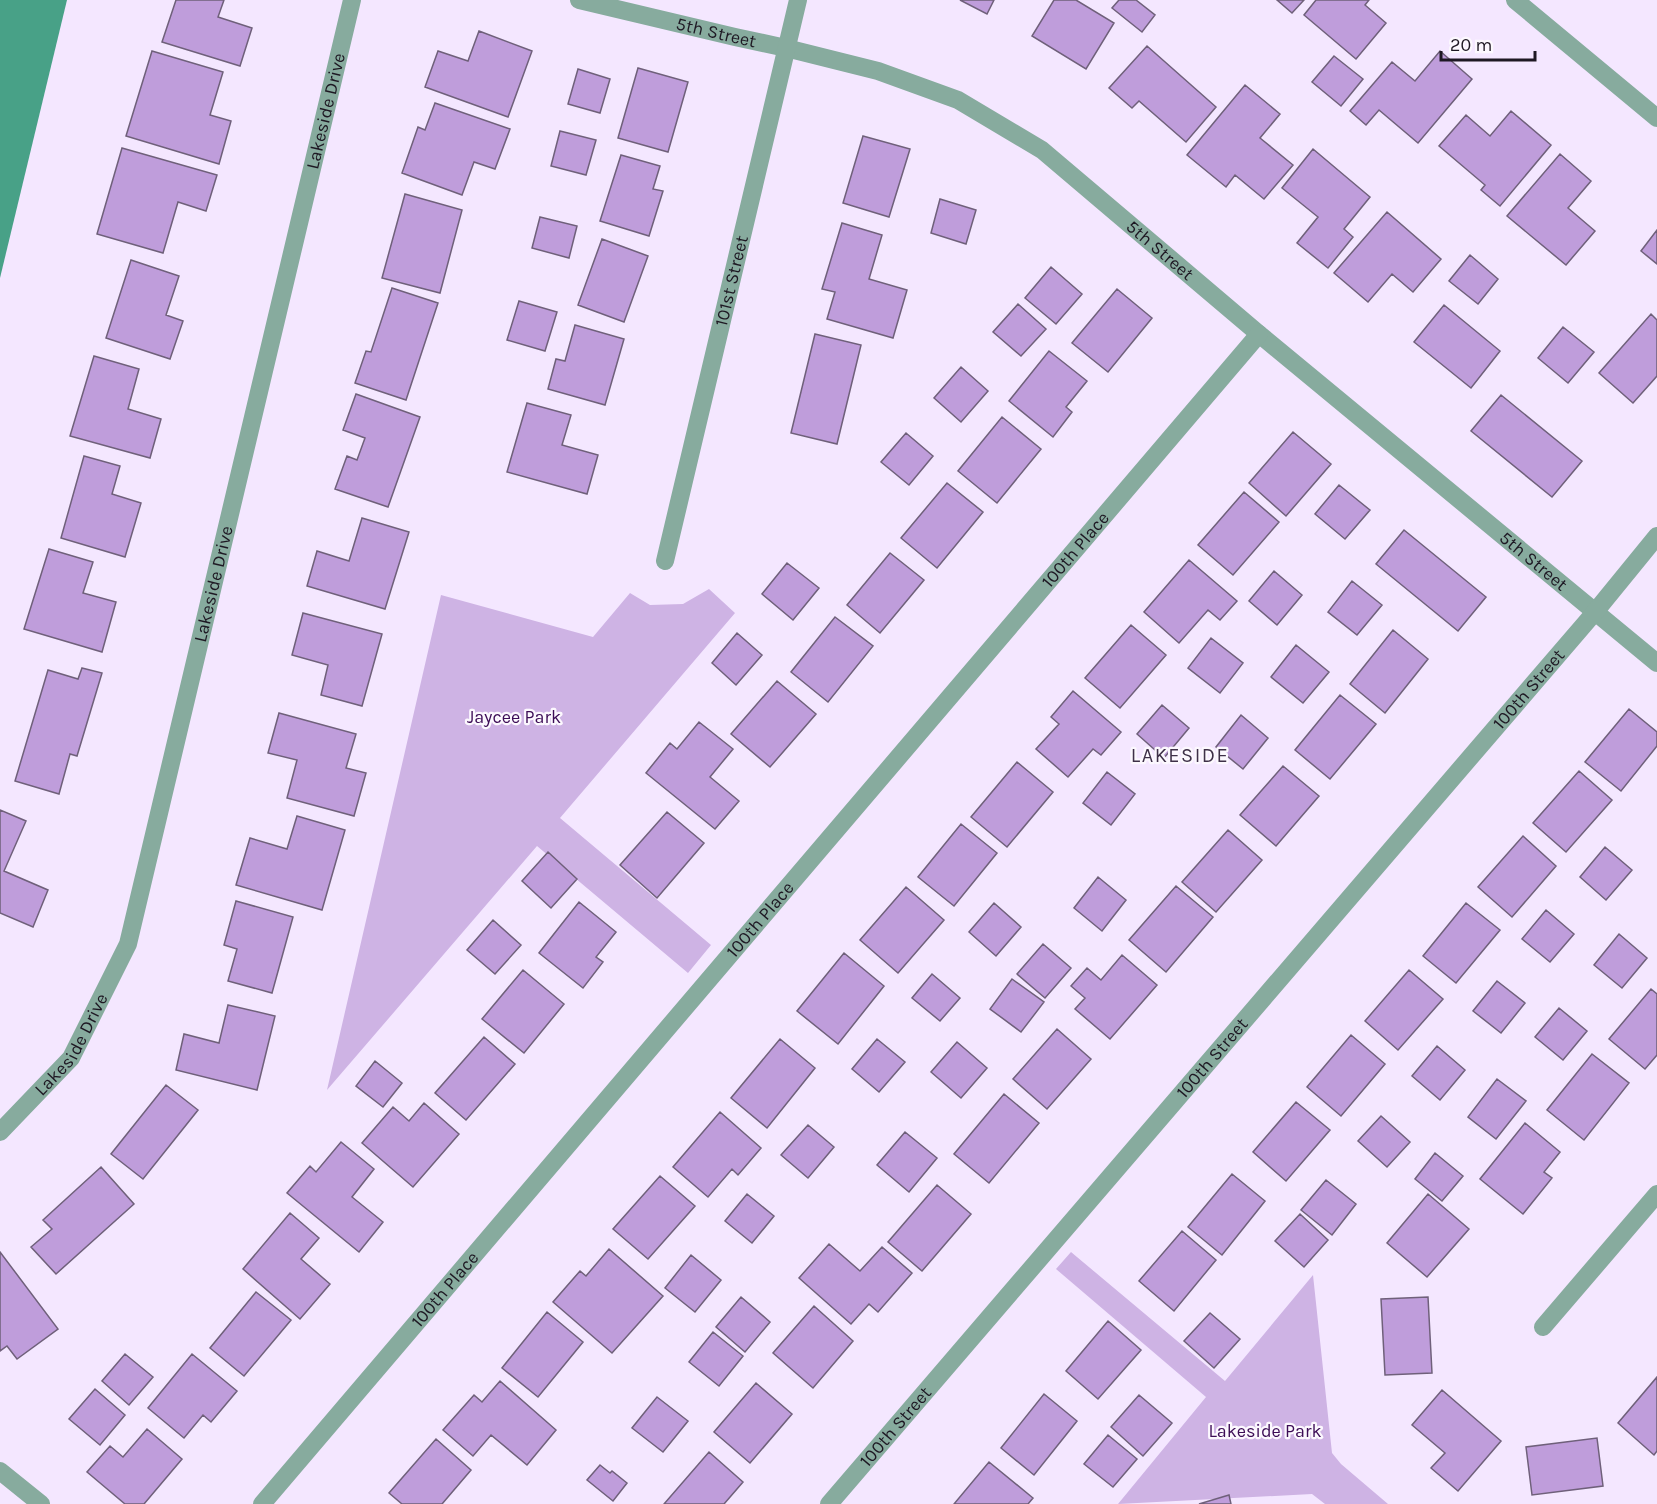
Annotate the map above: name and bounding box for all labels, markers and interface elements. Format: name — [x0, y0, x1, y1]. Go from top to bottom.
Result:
street label: 5th Street — [674, 12, 759, 52]
scale bar — [1441, 24, 1536, 62]
text: 20 m — [1450, 34, 1492, 56]
street label: Lakeside Drive — [301, 51, 350, 172]
street label: 5th Street — [1122, 215, 1198, 285]
street label: 101st Street — [710, 233, 753, 328]
street label: 100th Place — [1037, 507, 1114, 592]
street label: Lakeside Drive — [189, 524, 238, 644]
street label: 5th Street — [1495, 527, 1572, 596]
street label: 100th Street — [1488, 644, 1569, 734]
park label: Jaycee Park — [467, 706, 561, 728]
district label: LAKESIDE — [1131, 744, 1229, 767]
street label: 100th Place — [722, 877, 799, 962]
street label: Lakeside Drive — [30, 990, 113, 1100]
street label: 100th Street — [1172, 1013, 1253, 1103]
street label: 100th Place — [406, 1247, 483, 1332]
street label: 100th Street — [855, 1382, 936, 1471]
park label: Lakeside Park — [1208, 1420, 1322, 1442]

